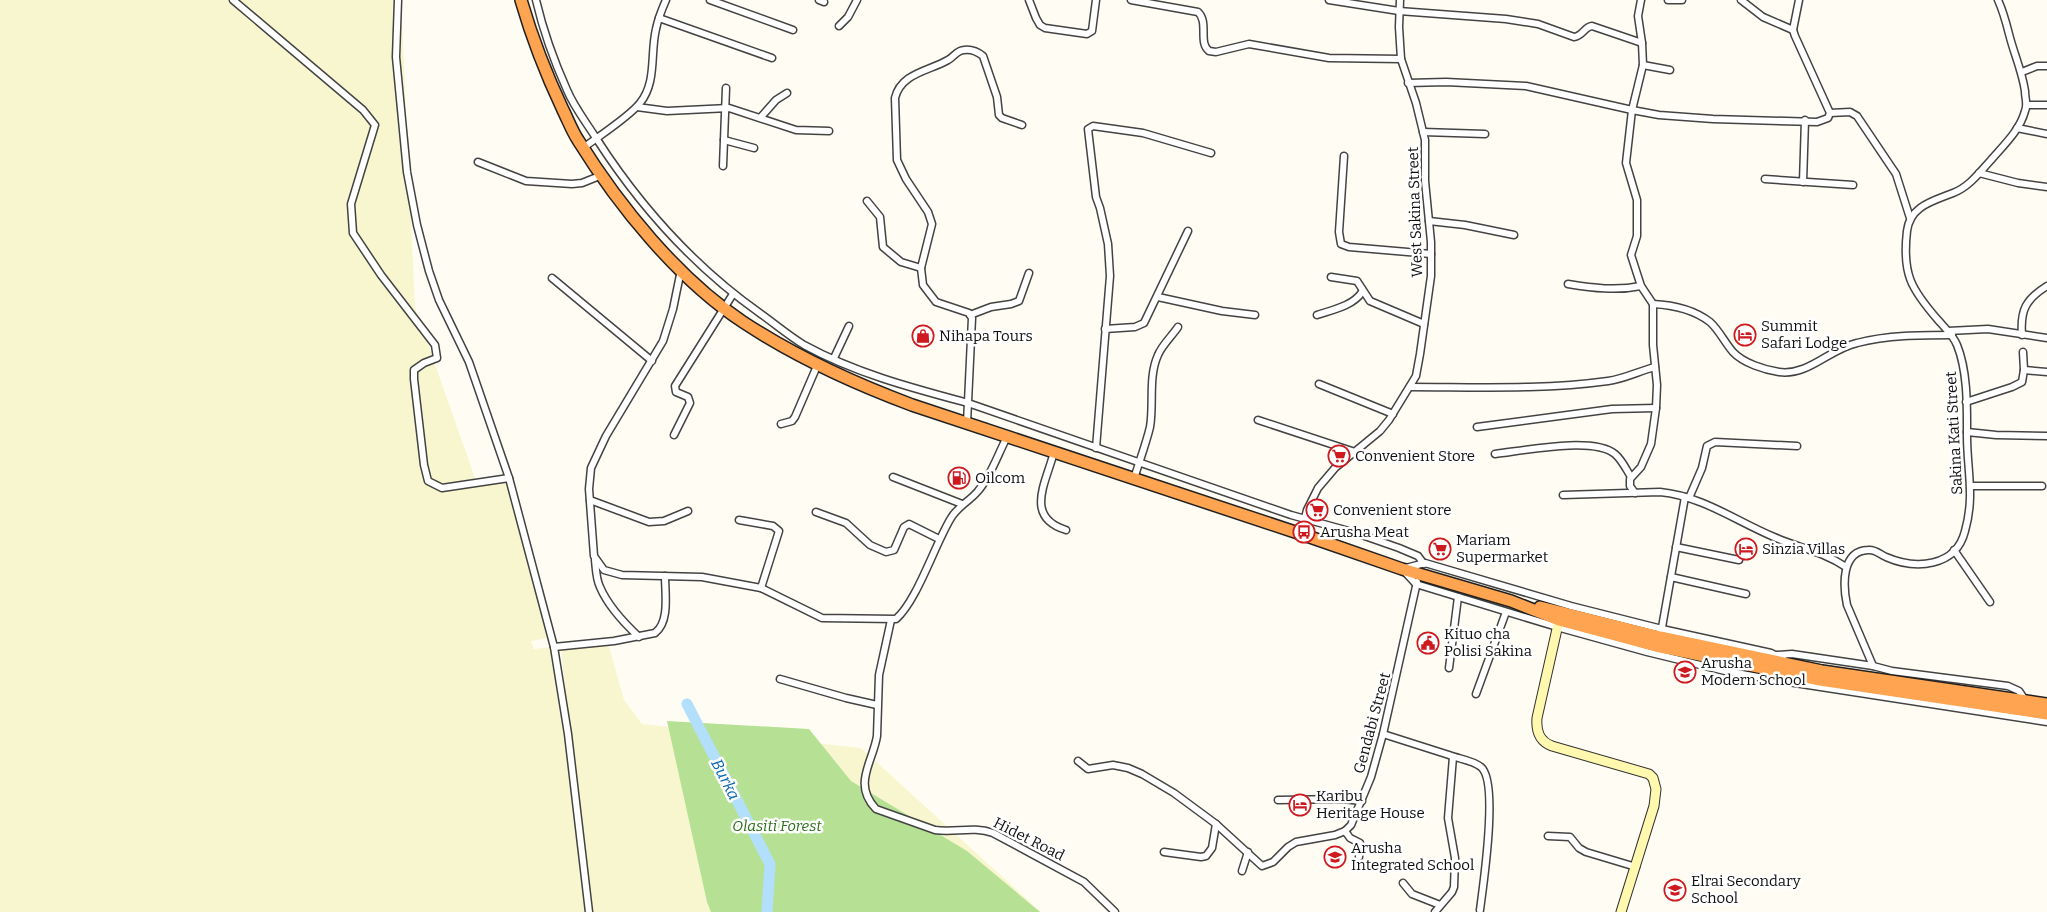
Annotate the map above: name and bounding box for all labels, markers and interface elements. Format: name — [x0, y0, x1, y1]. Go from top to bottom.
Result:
street label: West Sakina Street — [1404, 146, 1426, 278]
place label: Summit Safari Lodge — [1761, 317, 1847, 352]
hotel icon: Summit Safari Lodge — [1733, 323, 1757, 347]
shop icon: Nihapa Tours — [911, 324, 935, 348]
place label: Nihapa Tours — [939, 327, 1033, 345]
street label: Sakina Kati Street — [1942, 370, 1966, 495]
supermarket icon: Convenient Store — [1327, 444, 1351, 468]
place label: Convenient Store — [1355, 447, 1475, 465]
fuel station icon: Oilcom — [947, 466, 971, 490]
place label: Oilcom — [975, 469, 1026, 487]
supermarket icon: Convenient store — [1305, 498, 1329, 522]
place label: Convenient store — [1333, 501, 1451, 519]
bus stop icon: Arusha Meat — [1292, 520, 1316, 544]
place label: Arusha Meat — [1320, 523, 1409, 541]
place label: Mariam Supermarket — [1456, 531, 1549, 566]
supermarket icon: Mariam Supermarket — [1428, 537, 1452, 561]
hotel icon: Sinzia Villas — [1734, 537, 1758, 561]
place label: Sinzia Villas — [1762, 540, 1845, 558]
place label: Kituo cha Polisi Sakina — [1444, 625, 1532, 660]
public building icon: Kituo cha Polisi Sakina — [1416, 631, 1440, 655]
place label: Arusha Modern School — [1701, 654, 1806, 689]
school or university icon: Arusha Modern School — [1673, 660, 1697, 684]
street label: Gendabi Street — [1350, 670, 1394, 776]
water label: Burka — [707, 756, 744, 803]
place label: Karibu Heritage House — [1316, 787, 1425, 822]
hotel icon: Karibu Heritage House — [1288, 793, 1312, 817]
street label: Hidet Road — [991, 813, 1068, 865]
park label: Olasiti Forest — [732, 817, 822, 835]
place label: Arusha Integrated School — [1351, 839, 1474, 874]
school or university icon: Arusha Integrated School — [1323, 845, 1347, 869]
place label: Elrai Secondary School — [1691, 872, 1801, 907]
school or university icon: Elrai Secondary School — [1663, 878, 1687, 902]

